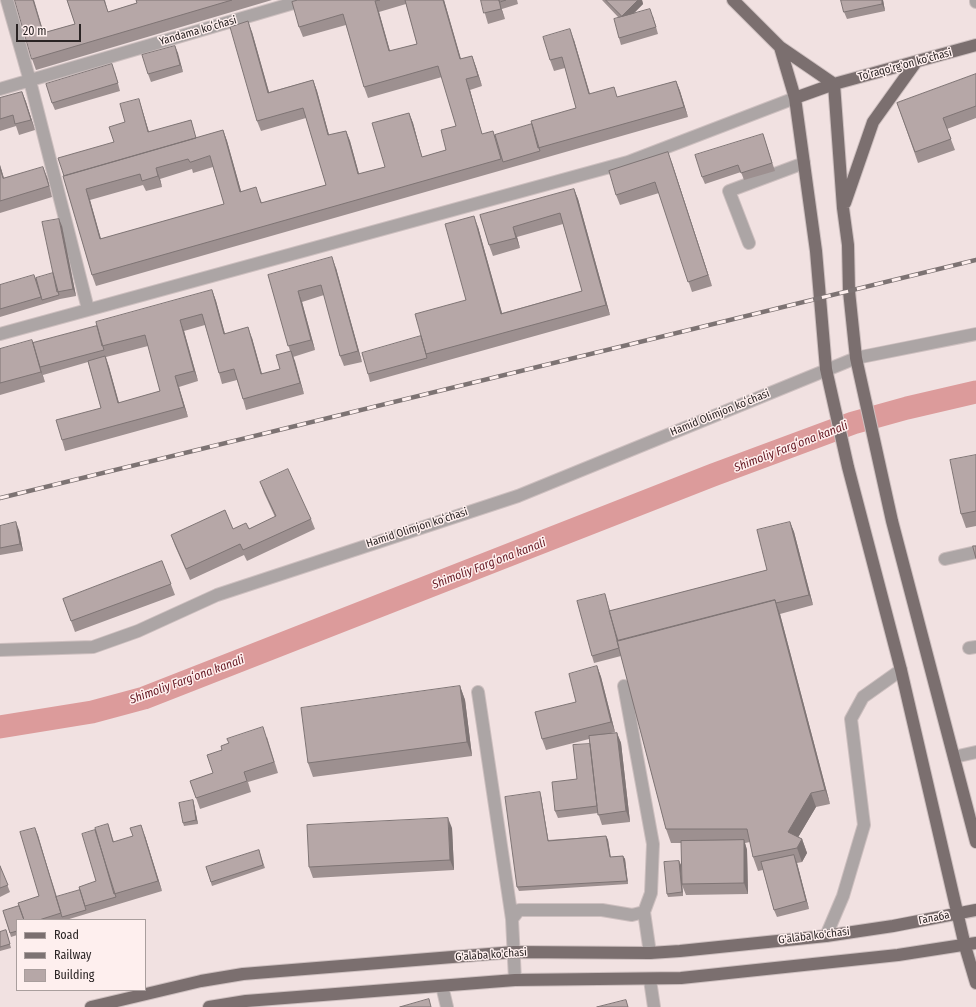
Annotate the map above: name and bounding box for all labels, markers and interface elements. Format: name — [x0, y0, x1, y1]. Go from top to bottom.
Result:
street label: Yandama koʻchasi — [158, 14, 238, 48]
scale bar — [18, 16, 83, 42]
text: 20 m — [23, 24, 47, 38]
street label: To'raqo'rg'on ko'chasi — [857, 46, 953, 84]
street label: Hamid Olimjon koʻchasi — [668, 387, 772, 439]
water label: Shimoliy Fargʻona kanali — [732, 419, 850, 475]
street label: Hamid Olimjon koʻchasi — [365, 505, 469, 551]
water label: Shimoliy Fargʻona kanali — [430, 536, 548, 592]
water label: Shimoliy Fargʻona kanali — [128, 653, 246, 707]
street label: Галаба — [917, 909, 951, 927]
legend — [16, 919, 146, 991]
street label: G'alaba ko'chasi — [778, 925, 850, 947]
text: Road — [54, 928, 79, 942]
street label: G'alaba ko'chasi — [455, 946, 527, 964]
text: Railway — [54, 948, 91, 962]
text: Building — [54, 968, 94, 982]

